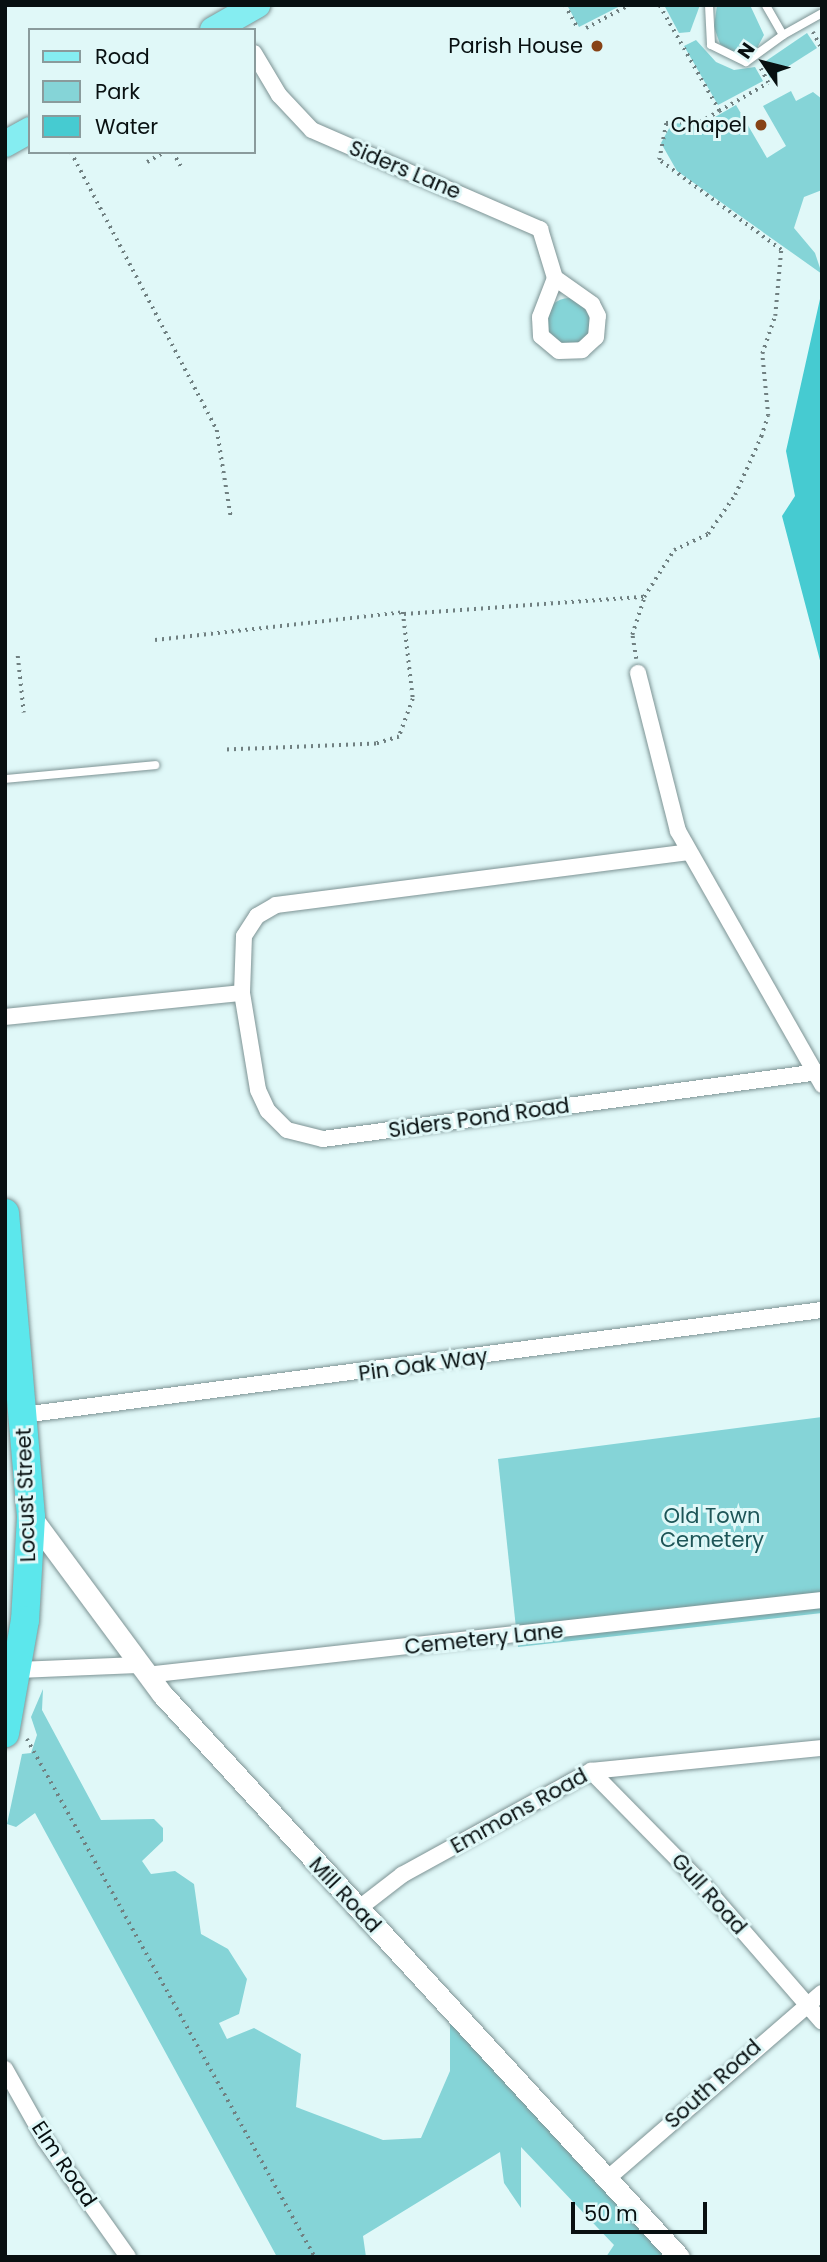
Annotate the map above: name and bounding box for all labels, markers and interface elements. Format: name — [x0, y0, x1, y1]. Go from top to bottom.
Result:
legend — [28, 28, 256, 154]
north arrow — [729, 28, 799, 98]
place label: Parish House — [448, 33, 583, 59]
text: N — [731, 37, 762, 64]
marker: Parish House — [589, 38, 605, 54]
text: Road — [95, 42, 150, 71]
text: Park — [95, 77, 140, 106]
text: Water — [95, 112, 158, 141]
place label: Chapel — [671, 112, 747, 138]
marker: Chapel — [753, 117, 769, 133]
street label: Siders Lane — [345, 135, 465, 205]
street label: Siders Pond Road — [387, 1093, 571, 1143]
street label: Pin Oak Way — [357, 1343, 489, 1387]
street label: Locust Street — [11, 1427, 41, 1563]
park label: Old Town Cemetery — [660, 1503, 764, 1553]
street label: Cemetery Lane — [403, 1618, 565, 1660]
street label: Emmons Road — [446, 1763, 592, 1859]
street label: Gull Road — [666, 1848, 752, 1940]
street label: Mill Road — [304, 1852, 386, 1938]
street label: South Road — [660, 2034, 766, 2134]
street label: Elm Road — [26, 2116, 102, 2212]
scale bar — [575, 2188, 712, 2232]
text: 50 m — [584, 2199, 638, 2228]

